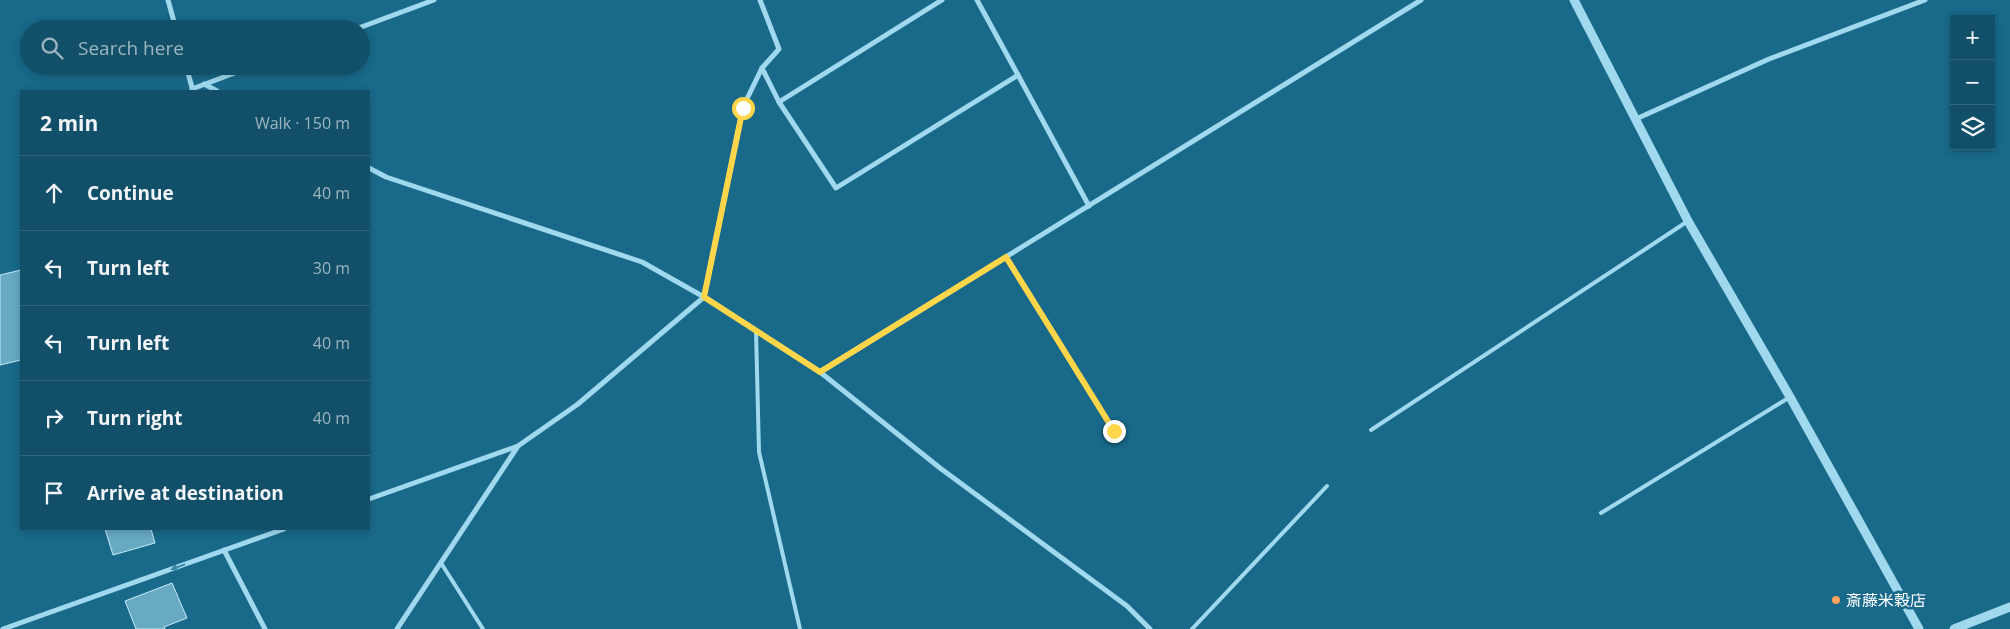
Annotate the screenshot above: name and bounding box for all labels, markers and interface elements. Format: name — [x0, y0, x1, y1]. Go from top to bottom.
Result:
map controls — [1950, 15, 1995, 150]
button: + — [1950, 15, 1995, 60]
search box — [20, 20, 370, 75]
icon: search — [38, 34, 66, 62]
text: Search here — [78, 35, 184, 61]
button: − — [1950, 60, 1995, 105]
route start — [732, 97, 755, 120]
button: layers — [1950, 105, 1995, 150]
text: 2 min — [40, 109, 98, 137]
text: Walk · 150 m — [255, 112, 350, 134]
icon: ahead — [40, 179, 68, 207]
text: Continue — [87, 180, 174, 206]
text: 40 m — [313, 182, 350, 204]
icon: left — [40, 254, 68, 282]
text: Turn left — [87, 255, 169, 281]
text: 30 m — [313, 257, 350, 279]
icon: left — [40, 329, 68, 357]
text: Turn left — [87, 330, 169, 356]
text: 40 m — [313, 332, 350, 354]
icon: right — [40, 404, 68, 432]
text: Turn right — [87, 405, 182, 431]
text: 40 m — [313, 407, 350, 429]
route end — [1103, 420, 1126, 443]
icon: arrive — [40, 479, 68, 507]
text: Arrive at destination — [87, 480, 284, 506]
one-way arrow — [170, 564, 185, 571]
place label: 斎藤米穀店 — [1846, 589, 1926, 611]
marker: 斎藤米穀店 — [1830, 594, 1842, 606]

